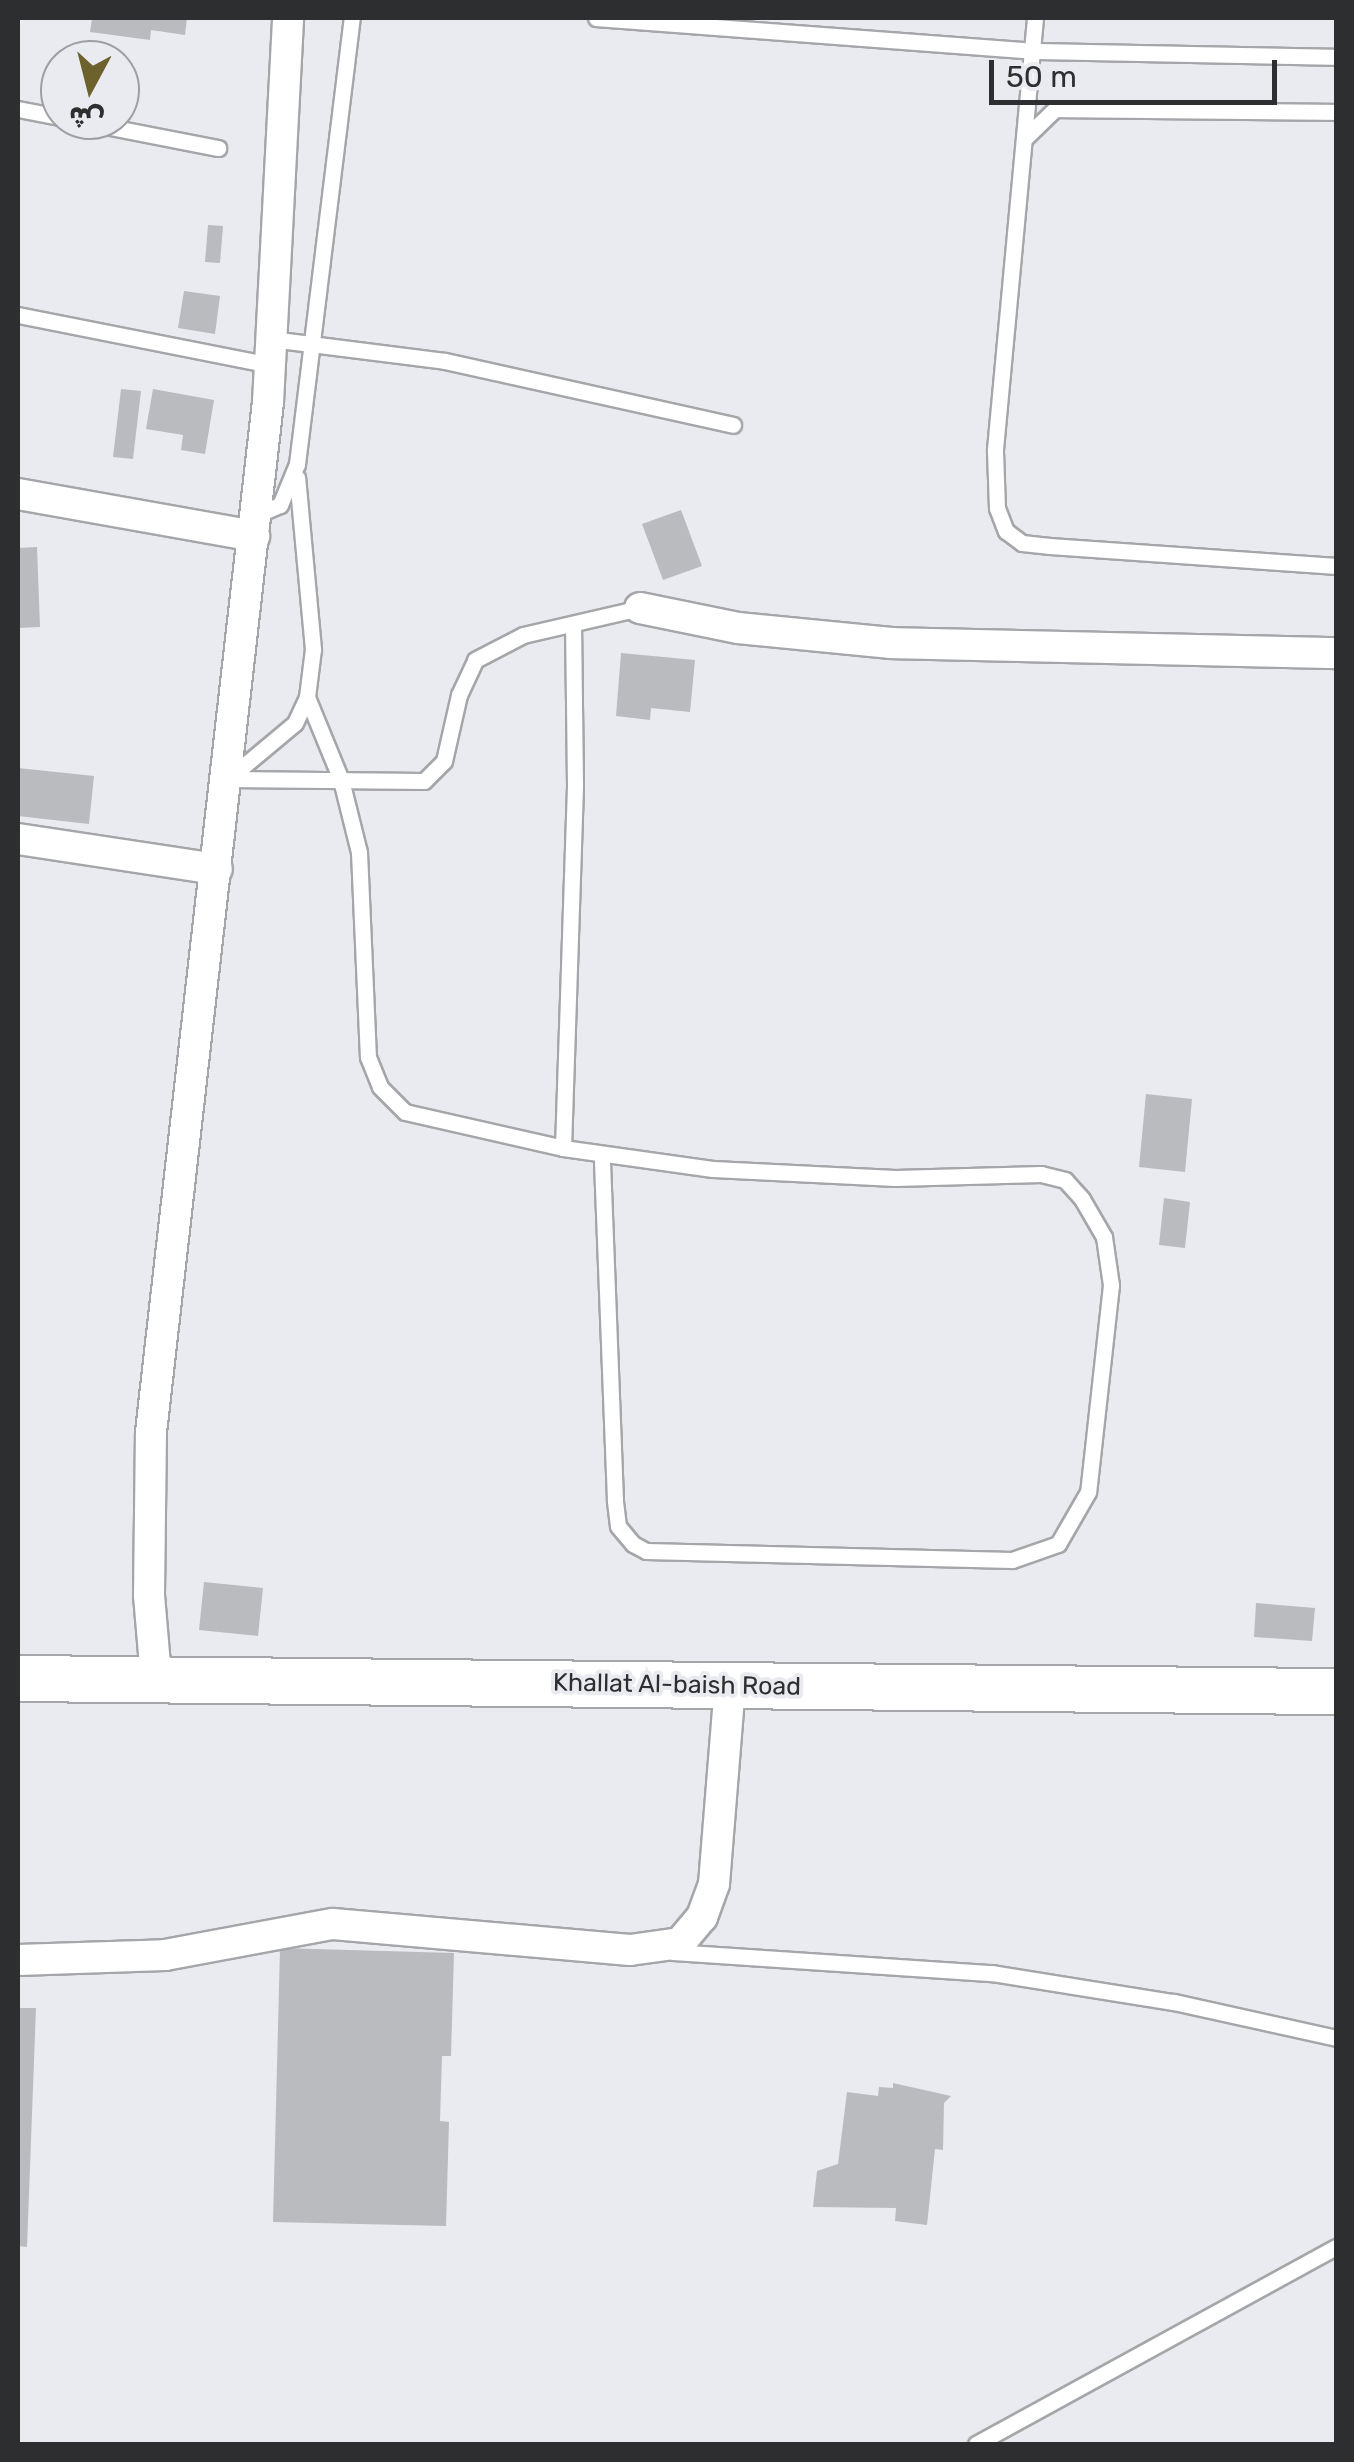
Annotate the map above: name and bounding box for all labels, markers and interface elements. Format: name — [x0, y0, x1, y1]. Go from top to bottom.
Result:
north arrow — [40, 40, 140, 140]
scale bar — [994, 40, 1282, 102]
text: 50 m — [1006, 59, 1077, 95]
text: ش — [67, 100, 106, 137]
street label: Khallat Al-baish Road — [552, 1668, 802, 1702]

